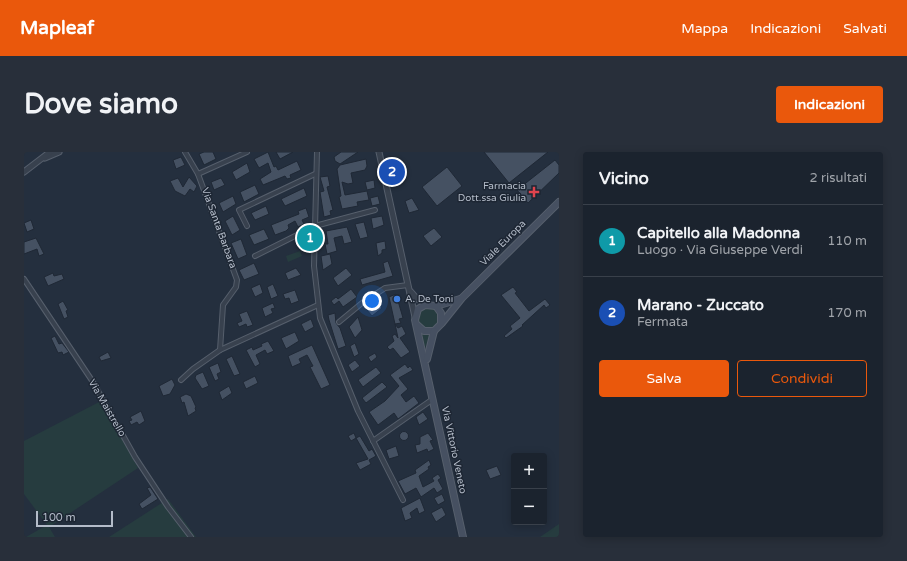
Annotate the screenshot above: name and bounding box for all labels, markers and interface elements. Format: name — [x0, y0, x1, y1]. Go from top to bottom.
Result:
text: Mapleaf — [20, 17, 94, 39]
text: Mappa — [681, 20, 728, 37]
text: Indicazioni — [750, 20, 821, 37]
text: Salvati — [843, 20, 887, 37]
button: Indicazioni — [776, 86, 883, 123]
text: Dove siamo — [24, 87, 178, 121]
pin: 2 — [379, 157, 405, 187]
text: Vicino — [599, 168, 649, 189]
text: 2 risultati — [810, 170, 867, 186]
place label: Farmacia Dott.ssa Giulia — [458, 180, 526, 204]
street label: Via Santa Barbara — [199, 186, 239, 270]
marker: Farmacia Dott.ssa Giulia — [529, 187, 539, 197]
street label: Viale Europa — [478, 218, 528, 268]
pin: 1 — [297, 223, 323, 253]
text: Capitello alla Madonna — [637, 224, 800, 242]
text: 1 — [608, 233, 616, 249]
text: 110 m — [827, 233, 867, 249]
text: Luogo · Via Giuseppe Verdi — [637, 242, 803, 258]
your location — [362, 291, 382, 311]
place label: A. De Toni — [405, 293, 453, 305]
marker: A. De Toni — [392, 294, 402, 304]
text: Marano - Zuccato — [637, 296, 764, 314]
text: 2 — [608, 305, 616, 321]
text: 170 m — [827, 305, 867, 321]
text: Fermata — [637, 314, 688, 330]
button: Salva — [599, 360, 729, 397]
button: Condividi — [737, 360, 867, 397]
street label: Via Maistrello — [86, 377, 128, 439]
street label: Via Vittorio Veneto — [439, 405, 469, 495]
map controls — [511, 453, 547, 525]
button: + — [511, 453, 547, 489]
button: − — [511, 489, 547, 525]
scale bar — [36, 509, 113, 528]
text: 100 m — [42, 511, 76, 524]

